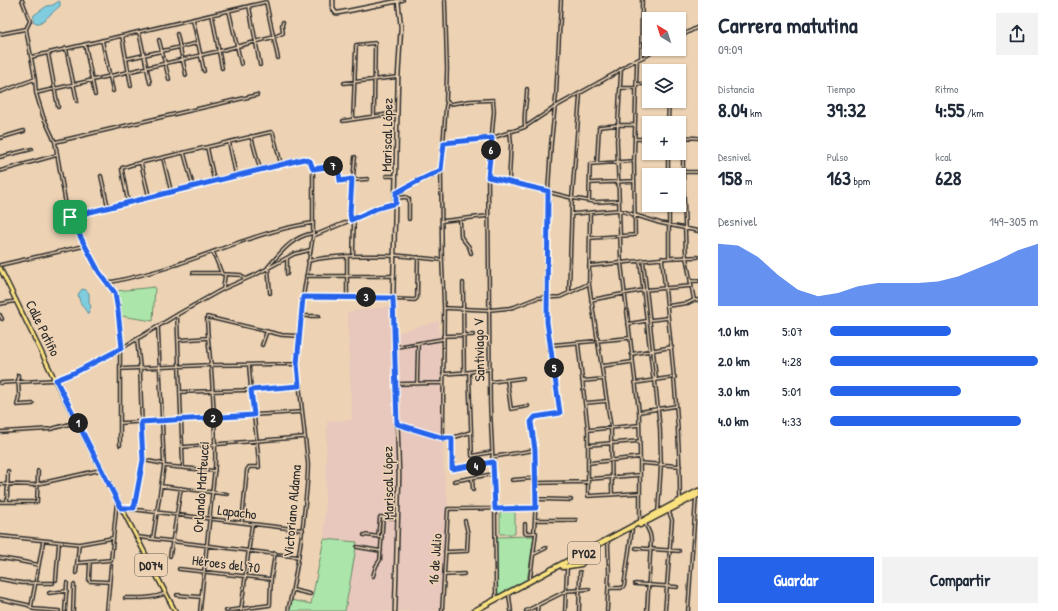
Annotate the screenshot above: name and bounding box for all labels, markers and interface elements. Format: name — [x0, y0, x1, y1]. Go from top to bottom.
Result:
text: Carrera matutina — [718, 10, 858, 40]
north arrow — [642, 12, 686, 56]
map controls — [642, 12, 686, 212]
button: share — [996, 13, 1038, 55]
text: 09:09 — [718, 40, 742, 58]
button: layers — [642, 64, 686, 108]
text: Distancia — [718, 82, 754, 96]
text: Tiempo — [827, 82, 855, 96]
text: Ritmo — [935, 82, 958, 96]
text: 8.04 — [718, 96, 747, 123]
text: 39:32 — [827, 96, 866, 123]
text: 4:55 — [935, 96, 964, 123]
street label: Mariscal López — [376, 98, 398, 172]
text: km — [747, 106, 762, 120]
text: /km — [964, 106, 984, 120]
button: + — [642, 116, 686, 160]
pin: 6 — [481, 140, 501, 160]
text: 6 — [489, 143, 493, 157]
text: Desnivel — [718, 150, 751, 164]
text: Pulso — [827, 150, 848, 164]
text: kcal — [935, 150, 951, 164]
pin: 7 — [323, 156, 343, 176]
text: 7 — [330, 159, 336, 173]
text: 158 — [718, 164, 742, 191]
text: 163 — [827, 164, 851, 191]
text: 628 — [935, 164, 961, 191]
button: − — [642, 168, 686, 212]
text: m — [742, 174, 752, 188]
text: bpm — [851, 174, 870, 188]
pin — [53, 200, 87, 234]
icon: arrive — [59, 206, 81, 228]
text: Desnivel — [718, 212, 757, 230]
text: 149–305 m — [989, 212, 1038, 230]
pin: 3 — [356, 287, 376, 307]
text: 3 — [364, 290, 368, 304]
street label: Calle Patiño — [22, 297, 65, 359]
street label: Santiviago V — [468, 318, 490, 382]
text: 1.0 km — [718, 322, 749, 340]
text: 5:07 — [782, 322, 803, 340]
text: 2.0 km — [718, 352, 750, 370]
text: 4:28 — [782, 352, 802, 370]
pin: 5 — [544, 358, 564, 378]
text: 5 — [552, 361, 556, 375]
text: 3.0 km — [718, 382, 750, 400]
text: 5:01 — [782, 382, 801, 400]
pin: 2 — [203, 408, 223, 428]
text: 2 — [210, 411, 216, 425]
text: 4.0 km — [718, 412, 749, 430]
text: 4:33 — [782, 412, 802, 430]
pin: 1 — [68, 413, 88, 433]
text: 1 — [76, 416, 80, 430]
street label: Orlando Matteucci — [188, 441, 213, 533]
street label: Mariscal López — [377, 446, 399, 520]
pin: 4 — [466, 456, 486, 476]
text: 4 — [474, 459, 478, 473]
street label: Victoriano Aldama — [278, 463, 305, 558]
street label: Lapacho — [216, 500, 258, 524]
street label: 16 de Julio — [423, 532, 446, 585]
road number: PY02 — [568, 542, 600, 564]
street label: Héroes del 70 — [191, 550, 261, 577]
road number: D074 — [135, 554, 167, 576]
button: Guardar — [718, 557, 874, 603]
button: Compartir — [882, 557, 1038, 603]

